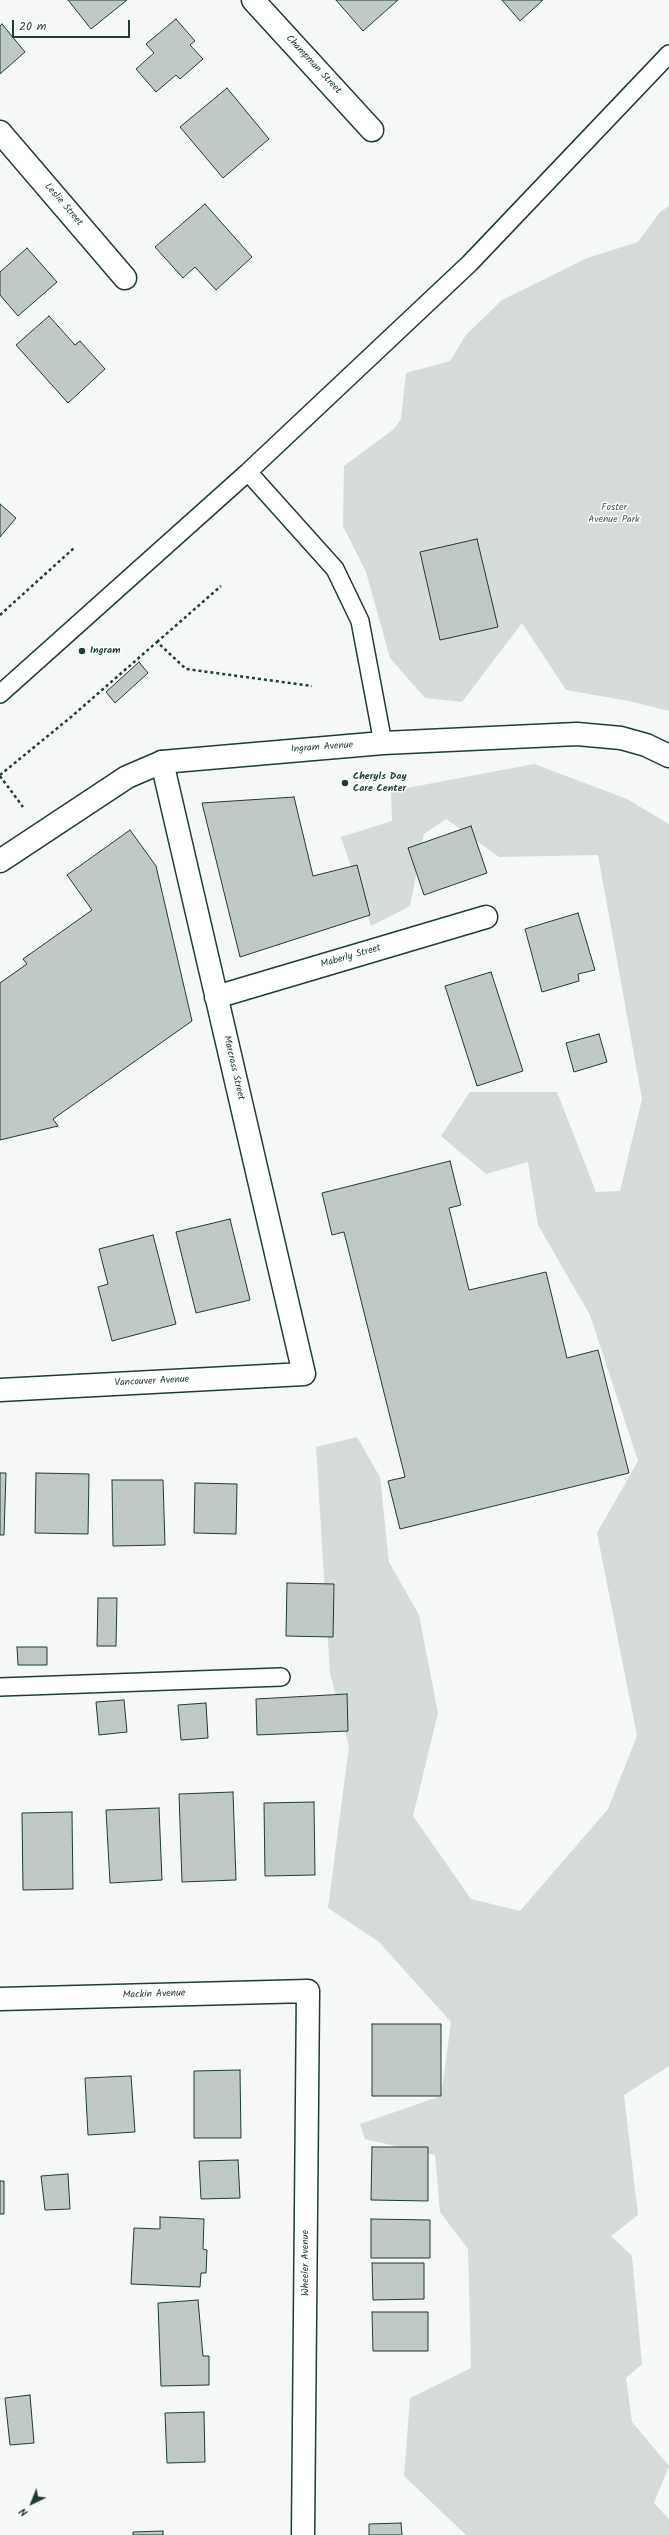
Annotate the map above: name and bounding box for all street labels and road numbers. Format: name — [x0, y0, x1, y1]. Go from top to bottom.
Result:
street label: Champman Street — [283, 33, 343, 97]
street label: Leslie Street — [41, 181, 85, 229]
street label: Ingram Avenue — [290, 740, 354, 756]
street label: Maberly Street — [319, 943, 383, 971]
street label: Marcross Street — [220, 1034, 246, 1102]
street label: Vancouver Avenue — [114, 1374, 190, 1390]
street label: Mackin Avenue — [122, 1988, 186, 2002]
street label: Wheeler Avenue — [300, 2230, 312, 2296]

